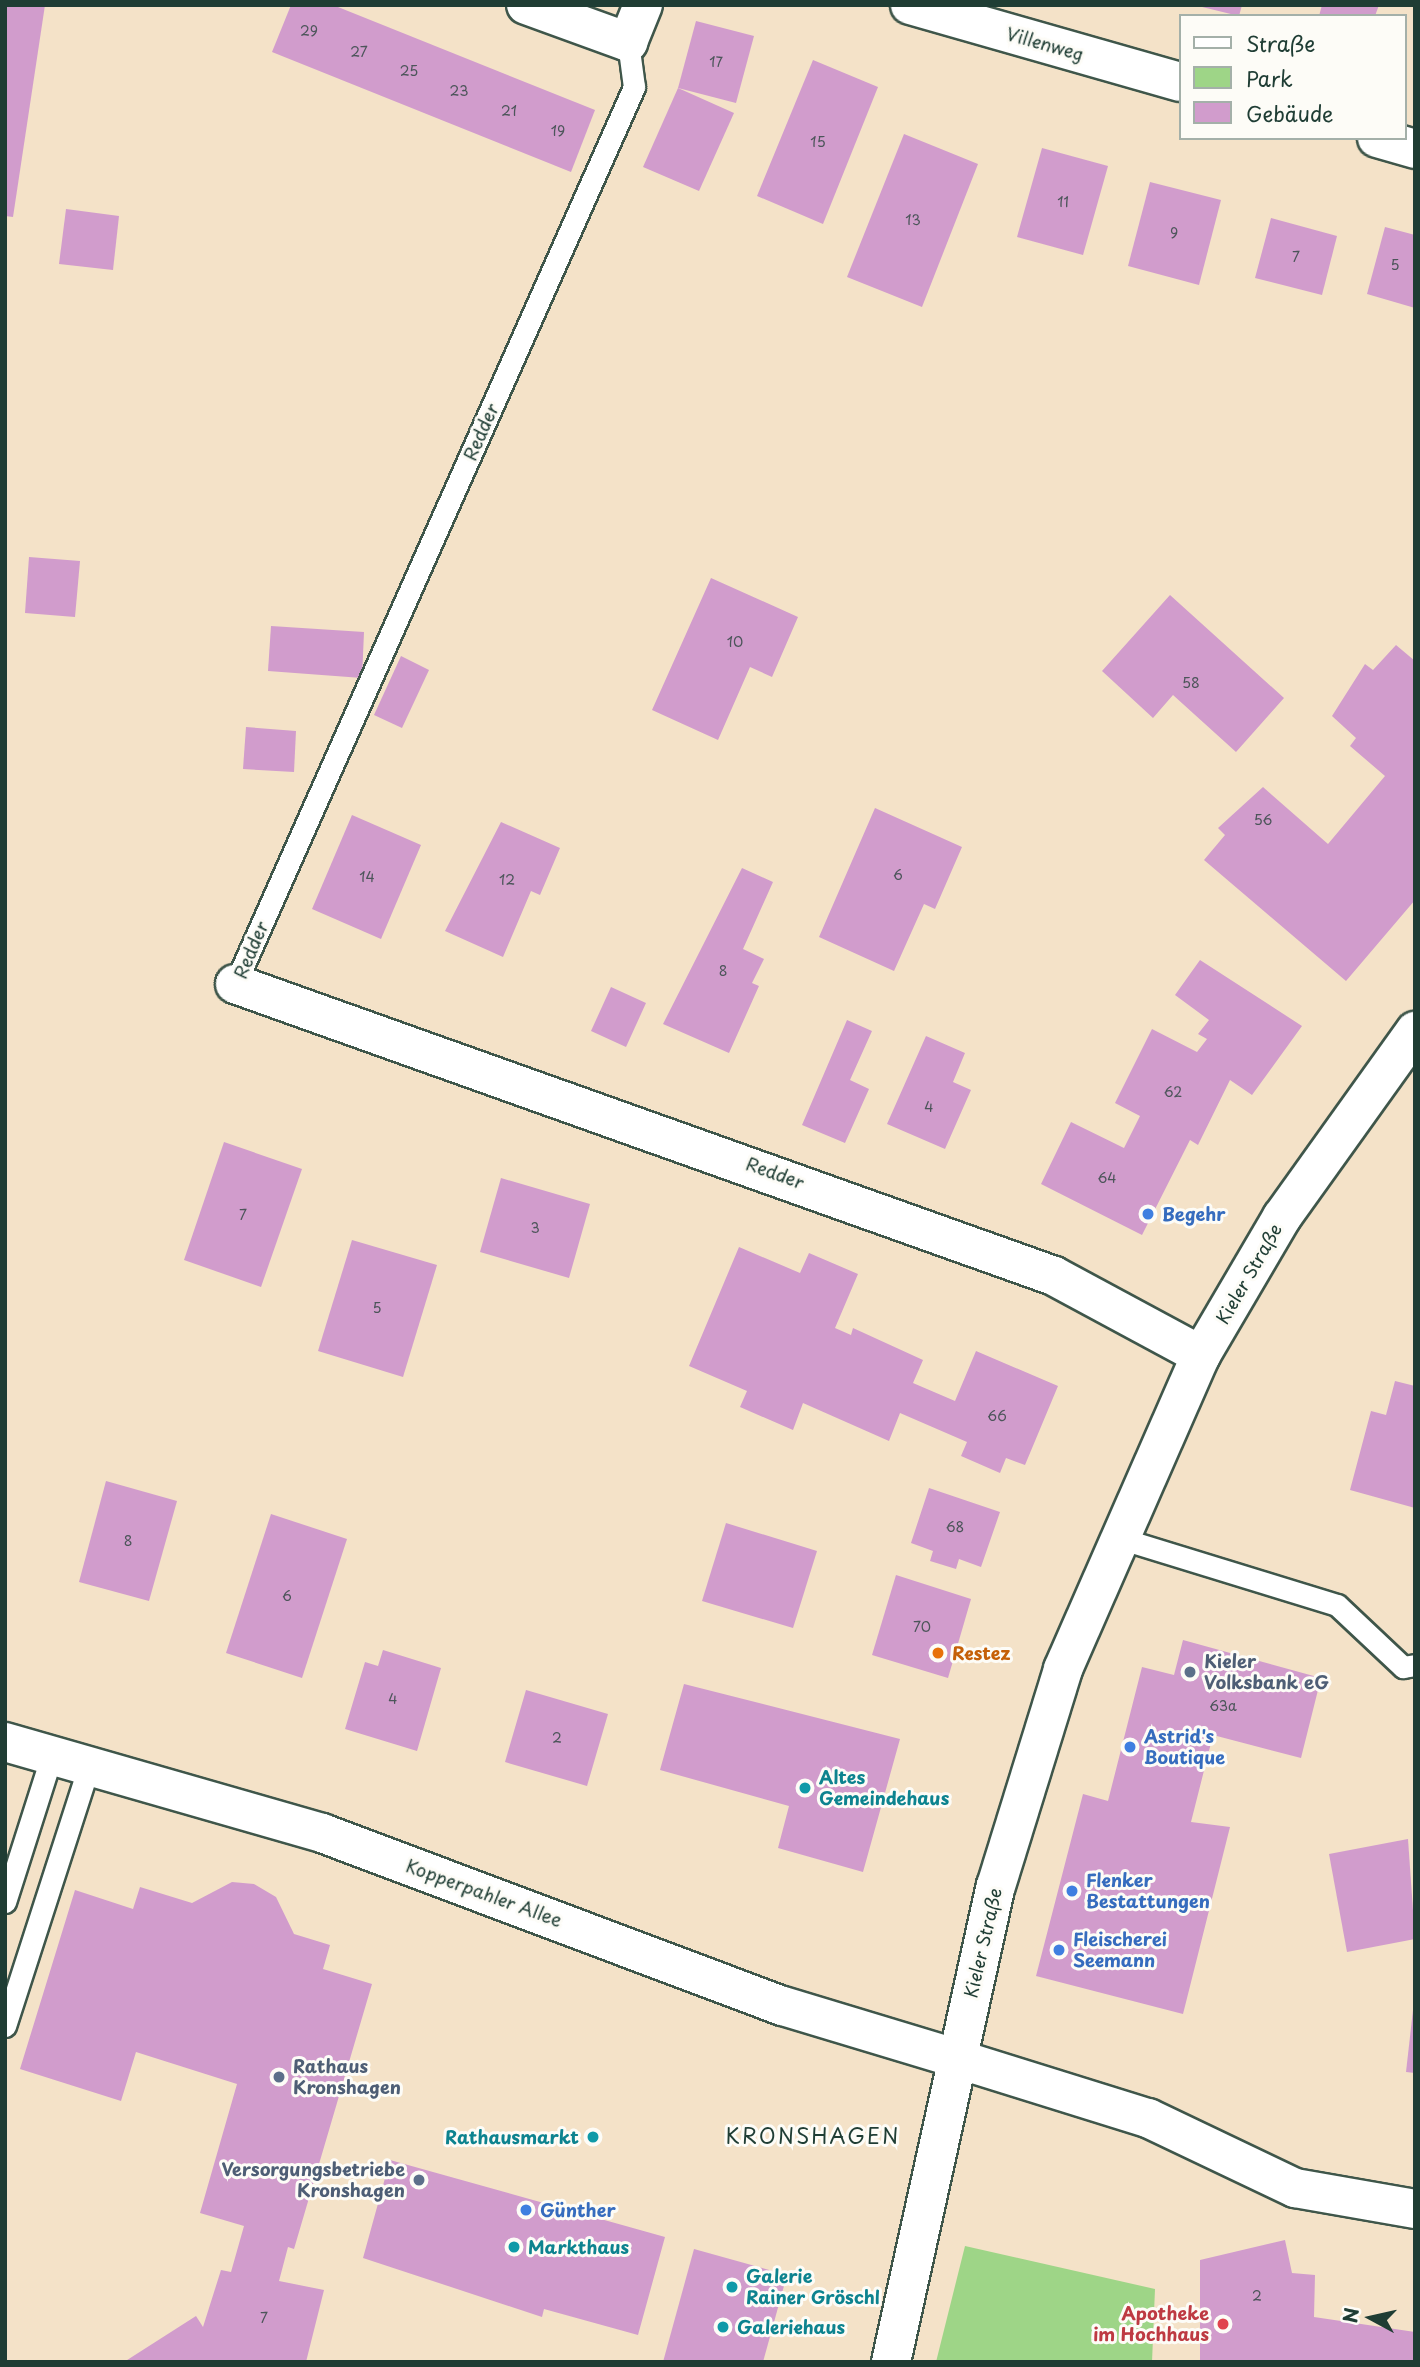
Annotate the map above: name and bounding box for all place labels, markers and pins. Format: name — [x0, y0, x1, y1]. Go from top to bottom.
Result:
place label: Begehr — [1162, 1203, 1226, 1225]
marker: Begehr — [1140, 1206, 1156, 1222]
place label: Restez — [952, 1642, 1010, 1664]
marker: Restez — [930, 1645, 946, 1661]
place label: Kieler Volksbank eG — [1204, 1651, 1329, 1694]
marker: Kieler Volksbank eG — [1182, 1664, 1198, 1680]
place label: Astrid's Boutique — [1144, 1726, 1225, 1768]
marker: Astrid's Boutique — [1122, 1739, 1138, 1755]
place label: Altes Gemeindehaus — [819, 1767, 949, 1810]
marker: Altes Gemeindehaus — [797, 1780, 813, 1796]
place label: Flenker Bestattungen — [1086, 1870, 1210, 1912]
marker: Flenker Bestattungen — [1064, 1883, 1080, 1899]
place label: Fleischerei Seemann — [1073, 1929, 1167, 1972]
marker: Fleischerei Seemann — [1051, 1942, 1067, 1958]
place label: Rathaus Kronshagen — [293, 2056, 401, 2098]
marker: Rathaus Kronshagen — [271, 2069, 287, 2085]
place label: Rathausmarkt — [445, 2126, 579, 2148]
marker: Rathausmarkt — [585, 2129, 601, 2145]
place label: Versorgungsbetriebe Kronshagen — [221, 2159, 405, 2202]
marker: Versorgungsbetriebe Kronshagen — [411, 2172, 427, 2188]
place label: Günther — [540, 2199, 616, 2221]
marker: Günther — [518, 2202, 534, 2218]
place label: Markthaus — [528, 2236, 629, 2258]
marker: Markthaus — [506, 2239, 522, 2255]
place label: Galerie Rainer Gröschl — [746, 2266, 880, 2308]
marker: Galerie Rainer Gröschl — [724, 2279, 740, 2295]
place label: Apotheke im Hochhaus — [1092, 2303, 1209, 2346]
place label: Galeriehaus — [737, 2316, 845, 2338]
marker: Apotheke im Hochhaus — [1215, 2316, 1231, 2332]
marker: Galeriehaus — [715, 2319, 731, 2335]

